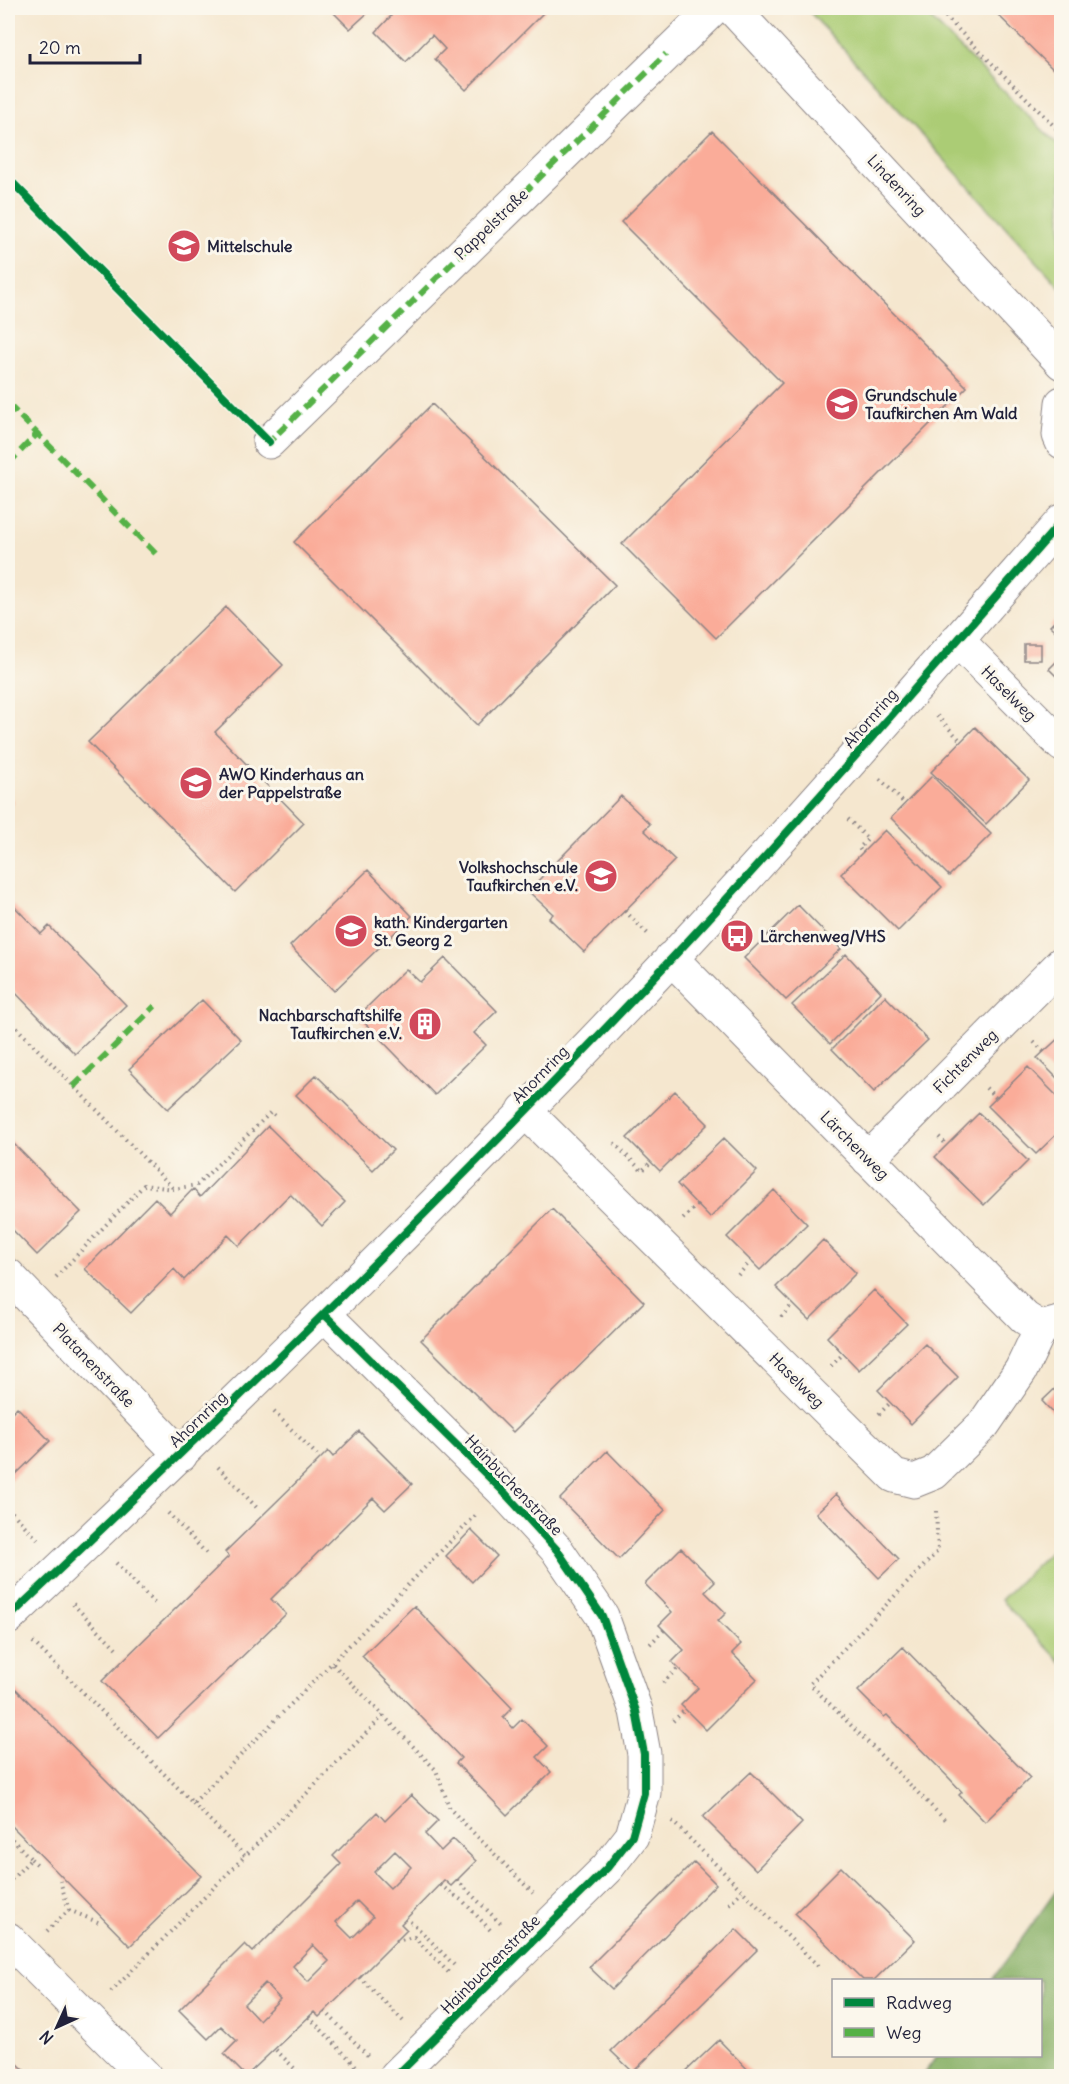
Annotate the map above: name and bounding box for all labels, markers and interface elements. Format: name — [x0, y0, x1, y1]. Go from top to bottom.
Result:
scale bar — [30, 27, 140, 65]
text: 20 m — [39, 36, 81, 59]
street label: Lindenring — [863, 150, 931, 220]
street label: Pappelstraße — [450, 184, 532, 264]
school or university icon: Mittelschule — [166, 228, 202, 264]
place label: Mittelschule — [207, 236, 293, 256]
place label: Grundschule Taufkirchen Am Wald — [865, 385, 1018, 423]
school or university icon: Grundschule Taufkirchen Am Wald — [824, 386, 860, 422]
street label: Haselweg — [977, 661, 1041, 725]
street label: Ahornring — [839, 684, 901, 752]
place label: AWO Kinderhaus an der Pappelstraße — [219, 764, 364, 803]
school or university icon: AWO Kinderhaus an der Pappelstraße — [178, 765, 214, 801]
place label: Volkshochschule Taufkirchen e.V. — [459, 857, 578, 895]
school or university icon: Volkshochschule Taufkirchen e.V. — [583, 858, 619, 894]
place label: kath. Kindergarten St. Georg 2 — [374, 912, 508, 951]
school or university icon: kath. Kindergarten St. Georg 2 — [333, 913, 369, 949]
bus stop icon: Lärchenweg/VHS — [719, 918, 755, 954]
place label: Lärchenweg/VHS — [760, 926, 886, 947]
place label: Nachbarschaftshilfe Taufkirchen e.V. — [259, 1005, 402, 1043]
building icon: Nachbarschaftshilfe Taufkirchen e.V. — [407, 1006, 443, 1042]
street label: Fichtenweg — [929, 1025, 1001, 1097]
street label: Ahornring — [508, 1041, 572, 1107]
street label: Lärchenweg — [816, 1106, 894, 1184]
street label: Platanenstraße — [49, 1319, 139, 1411]
street label: Haselweg — [765, 1348, 829, 1412]
street label: Ahornring — [165, 1387, 231, 1451]
street label: Hainbuchenstraße — [461, 1430, 567, 1540]
street label: Hainbuchenstraße — [436, 1910, 544, 2018]
legend — [832, 1979, 1042, 2057]
text: Radweg — [886, 1991, 952, 2014]
north arrow — [27, 1997, 87, 2057]
text: Weg — [886, 2021, 921, 2044]
text: N — [35, 2027, 57, 2049]

